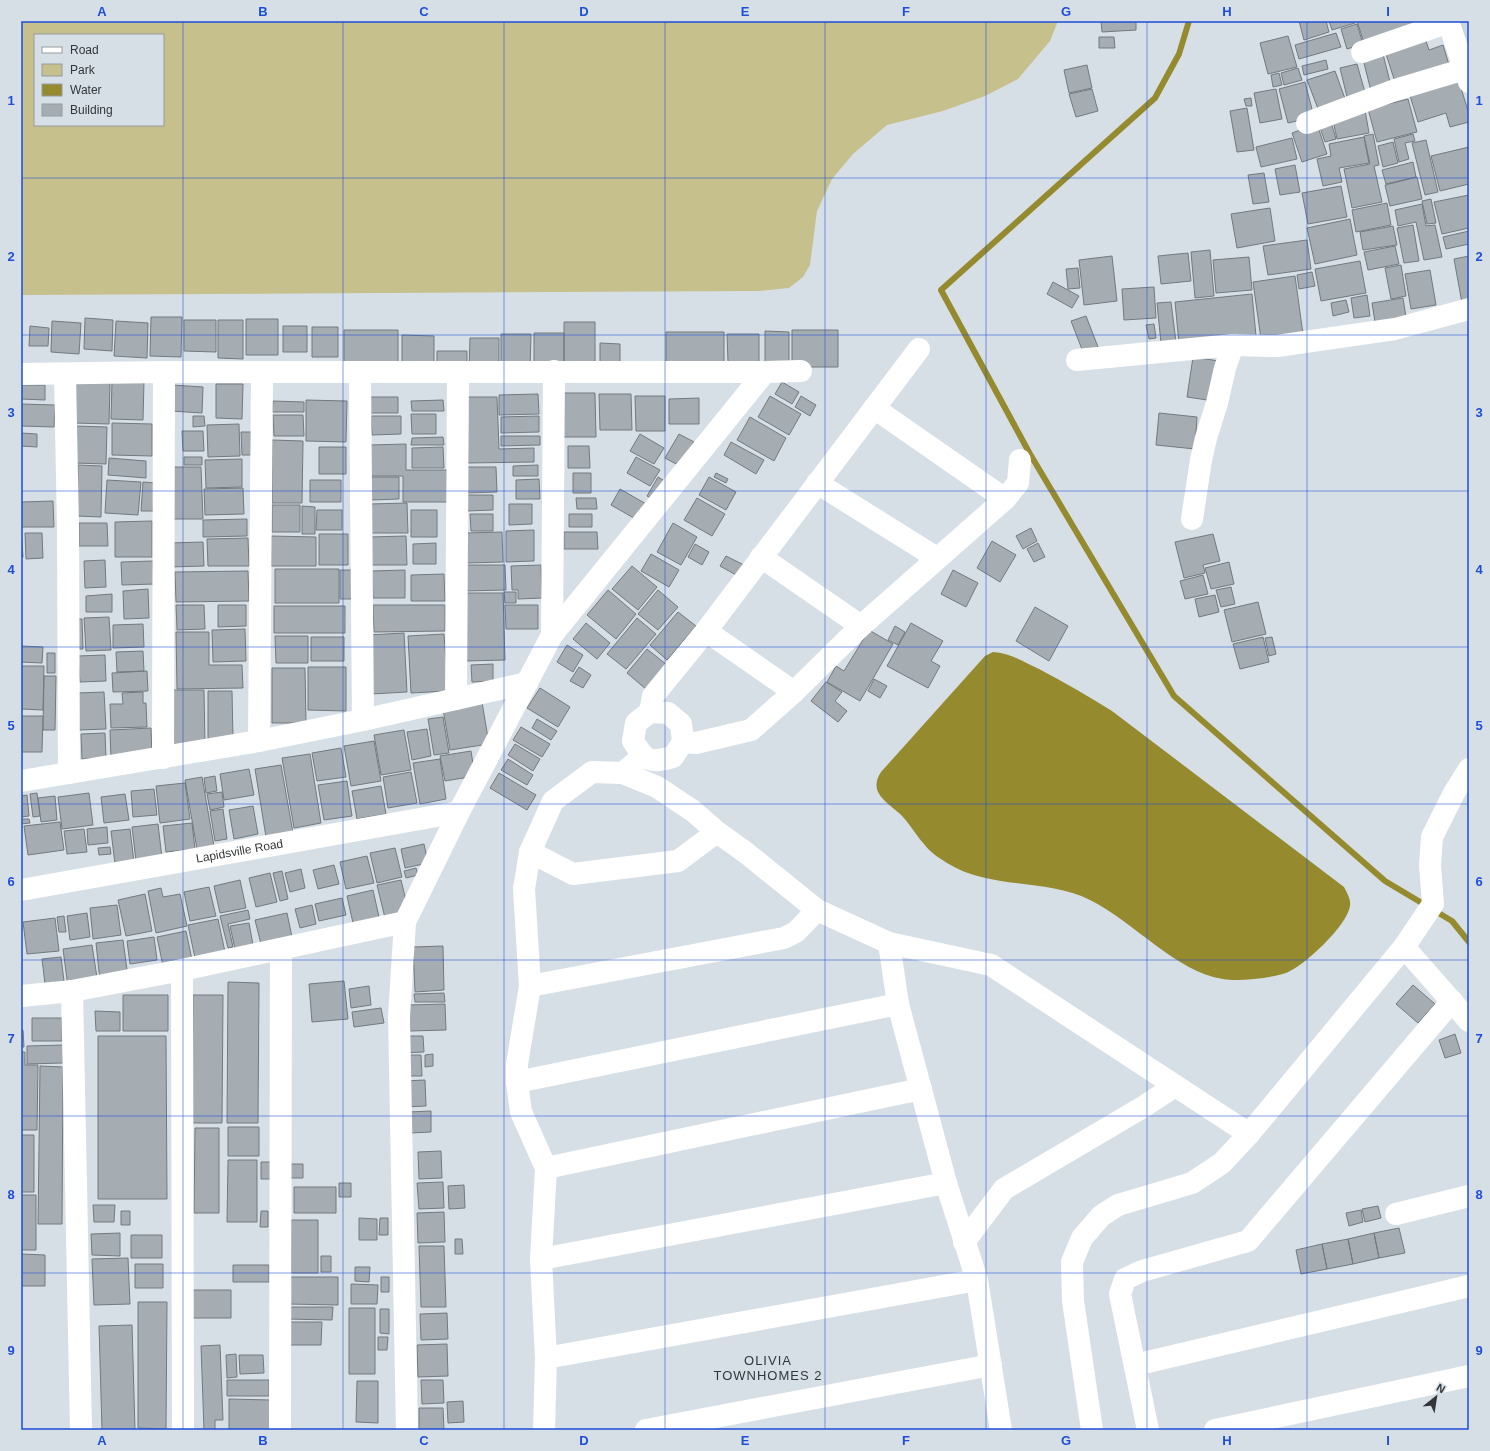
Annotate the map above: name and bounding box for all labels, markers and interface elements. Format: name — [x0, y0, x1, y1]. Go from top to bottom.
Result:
text: A — [97, 4, 107, 19]
text: B — [258, 4, 268, 19]
text: C — [419, 4, 429, 19]
text: D — [579, 4, 589, 19]
text: E — [741, 4, 750, 19]
text: F — [902, 4, 910, 19]
text: G — [1061, 4, 1071, 19]
text: H — [1222, 4, 1232, 19]
text: I — [1386, 4, 1390, 19]
legend — [34, 34, 164, 126]
text: Road — [70, 43, 99, 57]
text: Park — [70, 63, 96, 77]
text: Water — [70, 83, 102, 97]
text: 1 — [7, 93, 15, 108]
text: 1 — [1475, 93, 1483, 108]
text: Building — [70, 103, 113, 117]
text: 2 — [7, 249, 15, 264]
text: 2 — [1475, 249, 1483, 264]
text: 3 — [7, 405, 15, 420]
text: 3 — [1475, 405, 1483, 420]
text: 4 — [7, 562, 15, 577]
text: 4 — [1475, 562, 1483, 577]
text: 5 — [7, 718, 15, 733]
text: 5 — [1475, 718, 1483, 733]
street label: Lapidsville Road — [195, 836, 284, 866]
text: 6 — [7, 874, 15, 889]
text: 6 — [1475, 874, 1483, 889]
text: 7 — [7, 1031, 15, 1046]
text: 7 — [1475, 1031, 1483, 1046]
text: 8 — [7, 1187, 15, 1202]
text: 8 — [1475, 1187, 1483, 1202]
text: 9 — [7, 1343, 15, 1358]
text: 9 — [1475, 1343, 1483, 1358]
district label: OLIVIA TOWNHOMES 2 — [714, 1353, 823, 1383]
north arrow — [1416, 1377, 1456, 1417]
text: N — [1435, 1381, 1447, 1396]
text: A — [97, 1433, 107, 1448]
text: B — [258, 1433, 268, 1448]
text: C — [419, 1433, 429, 1448]
text: D — [579, 1433, 589, 1448]
text: E — [741, 1433, 750, 1448]
text: F — [902, 1433, 910, 1448]
text: G — [1061, 1433, 1071, 1448]
text: H — [1222, 1433, 1232, 1448]
text: I — [1386, 1433, 1390, 1448]

